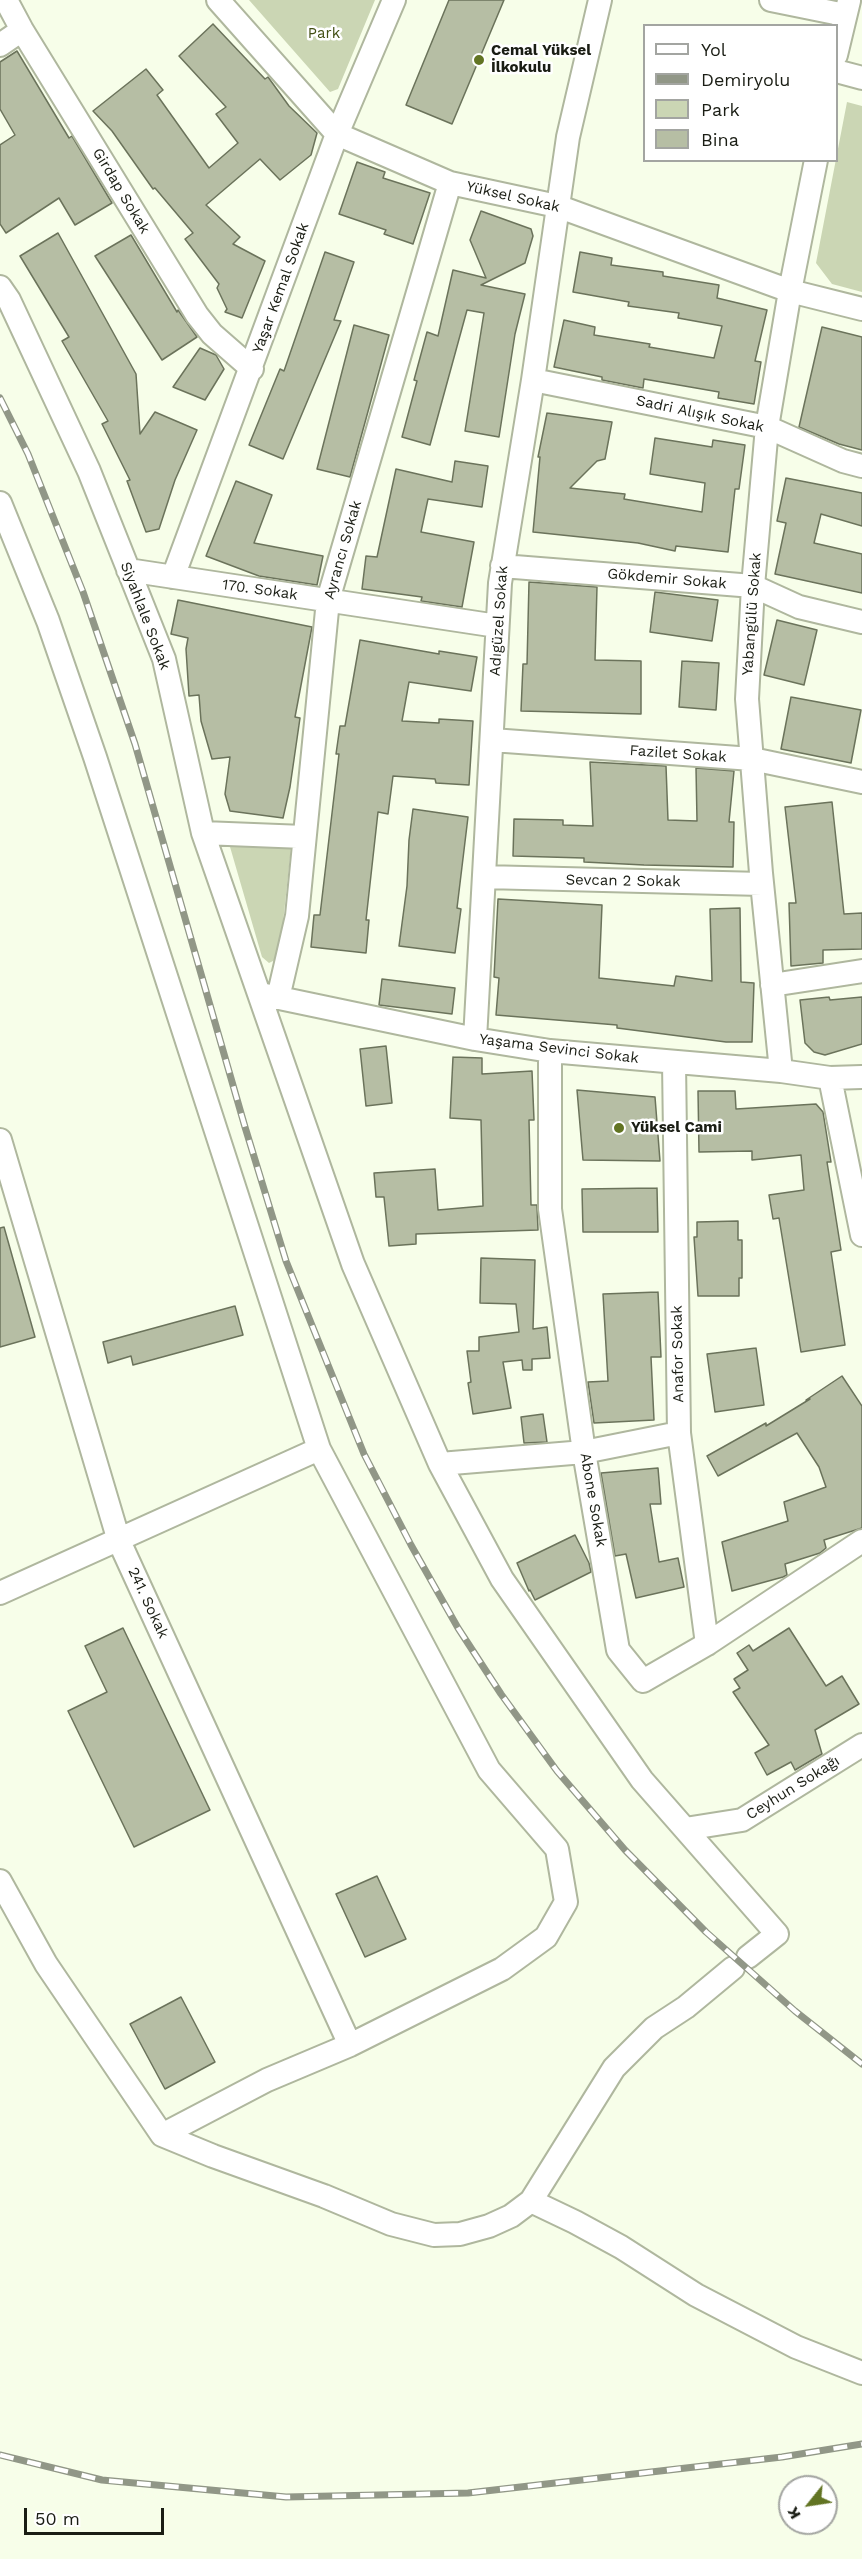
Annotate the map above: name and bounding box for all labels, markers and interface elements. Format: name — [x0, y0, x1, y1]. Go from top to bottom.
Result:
legend — [643, 24, 838, 162]
park label: Park — [308, 25, 340, 43]
text: Yol — [701, 39, 726, 60]
place label: Cemal Yüksel İlkokulu — [491, 42, 591, 77]
marker: Cemal Yüksel İlkokulu — [472, 53, 486, 67]
text: Demiryolu — [701, 69, 790, 90]
text: Park — [701, 99, 740, 120]
text: Bina — [701, 129, 739, 150]
street label: Girdap Sokak — [88, 145, 154, 237]
street label: Yüksel Sokak — [464, 177, 562, 217]
street label: Yaşar Kemal Sokak — [249, 220, 313, 356]
street label: Sadri Alışık Sokak — [634, 392, 766, 436]
street label: Ayrancı Sokak — [320, 498, 366, 602]
street label: Yabangülü Sokak — [739, 552, 765, 676]
street label: Siyahlale Sokak — [116, 559, 174, 673]
street label: Adıgüzel Sokak — [486, 565, 512, 677]
street label: Gökdemir Sokak — [607, 565, 727, 593]
street label: 170. Sokak — [221, 576, 299, 604]
street label: Fazilet Sokak — [629, 742, 727, 766]
street label: Sevcan 2 Sokak — [565, 871, 681, 891]
street label: Yaşama Sevinci Sokak — [478, 1030, 640, 1068]
place label: Yüksel Cami — [631, 1119, 722, 1137]
marker: Yüksel Cami — [612, 1121, 626, 1135]
street label: Anafor Sokak — [668, 1305, 688, 1403]
street label: Abone Sokak — [576, 1451, 610, 1549]
street label: 241. Sokak — [124, 1565, 172, 1641]
street label: Ceyhun Sokağı — [743, 1752, 843, 1824]
north arrow — [778, 2475, 838, 2535]
scale bar — [27, 2496, 166, 2534]
text: K — [783, 2504, 805, 2523]
text: 50 m — [35, 2508, 80, 2529]

